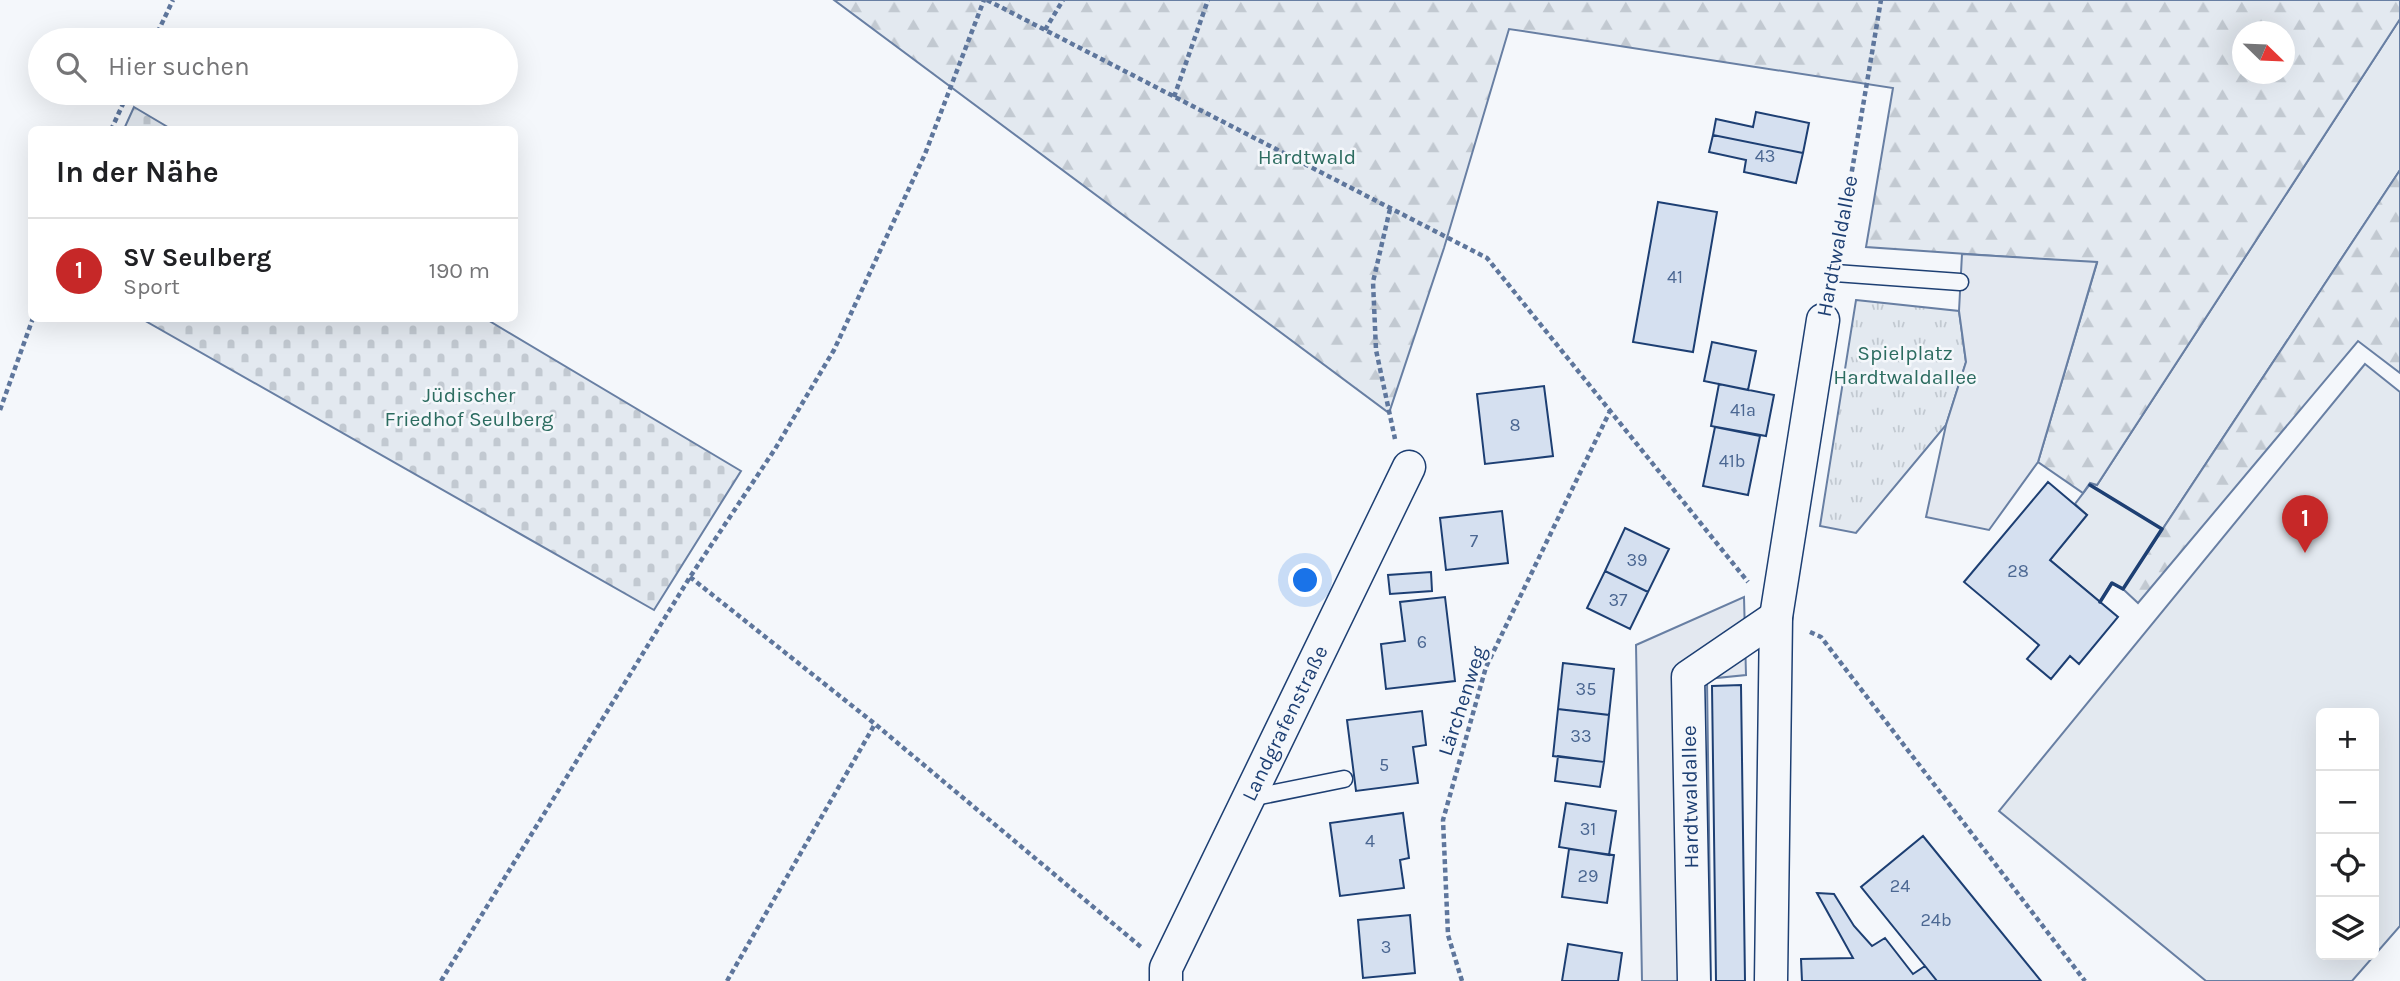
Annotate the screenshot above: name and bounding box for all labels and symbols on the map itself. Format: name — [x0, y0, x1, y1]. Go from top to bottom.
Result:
north arrow — [2232, 21, 2295, 84]
park label: Hardtwald — [1258, 145, 1356, 169]
house number: 43 — [1755, 145, 1775, 167]
street label: Hardtwaldallee — [1812, 173, 1862, 319]
house number: 41 — [1667, 266, 1683, 288]
park label: Spielplatz Hardtwaldallee — [1833, 341, 1977, 389]
park label: Jüdischer Friedhof Seulberg — [385, 383, 554, 431]
house number: 41a — [1730, 399, 1756, 421]
house number: 8 — [1509, 414, 1521, 436]
house number: 41b — [1719, 450, 1745, 472]
pin: 1 — [2282, 495, 2328, 553]
house number: 7 — [1470, 530, 1479, 552]
house number: 39 — [1626, 549, 1648, 571]
house number: 28 — [2007, 560, 2029, 582]
your location — [1288, 563, 1322, 597]
house number: 37 — [1608, 589, 1628, 611]
house number: 6 — [1417, 631, 1427, 653]
street label: Landgrafenstraße — [1237, 642, 1333, 805]
street label: Lärchenweg — [1433, 643, 1491, 759]
house number: 35 — [1576, 678, 1596, 700]
house number: 33 — [1570, 725, 1592, 747]
street label: Hardtwaldallee — [1677, 725, 1703, 869]
house number: 5 — [1379, 754, 1389, 776]
house number: 31 — [1580, 818, 1596, 840]
house number: 4 — [1365, 830, 1375, 852]
house number: 29 — [1578, 865, 1598, 887]
house number: 24 — [1890, 875, 1910, 897]
house number: 24b — [1920, 909, 1952, 931]
house number: 3 — [1381, 936, 1391, 958]

